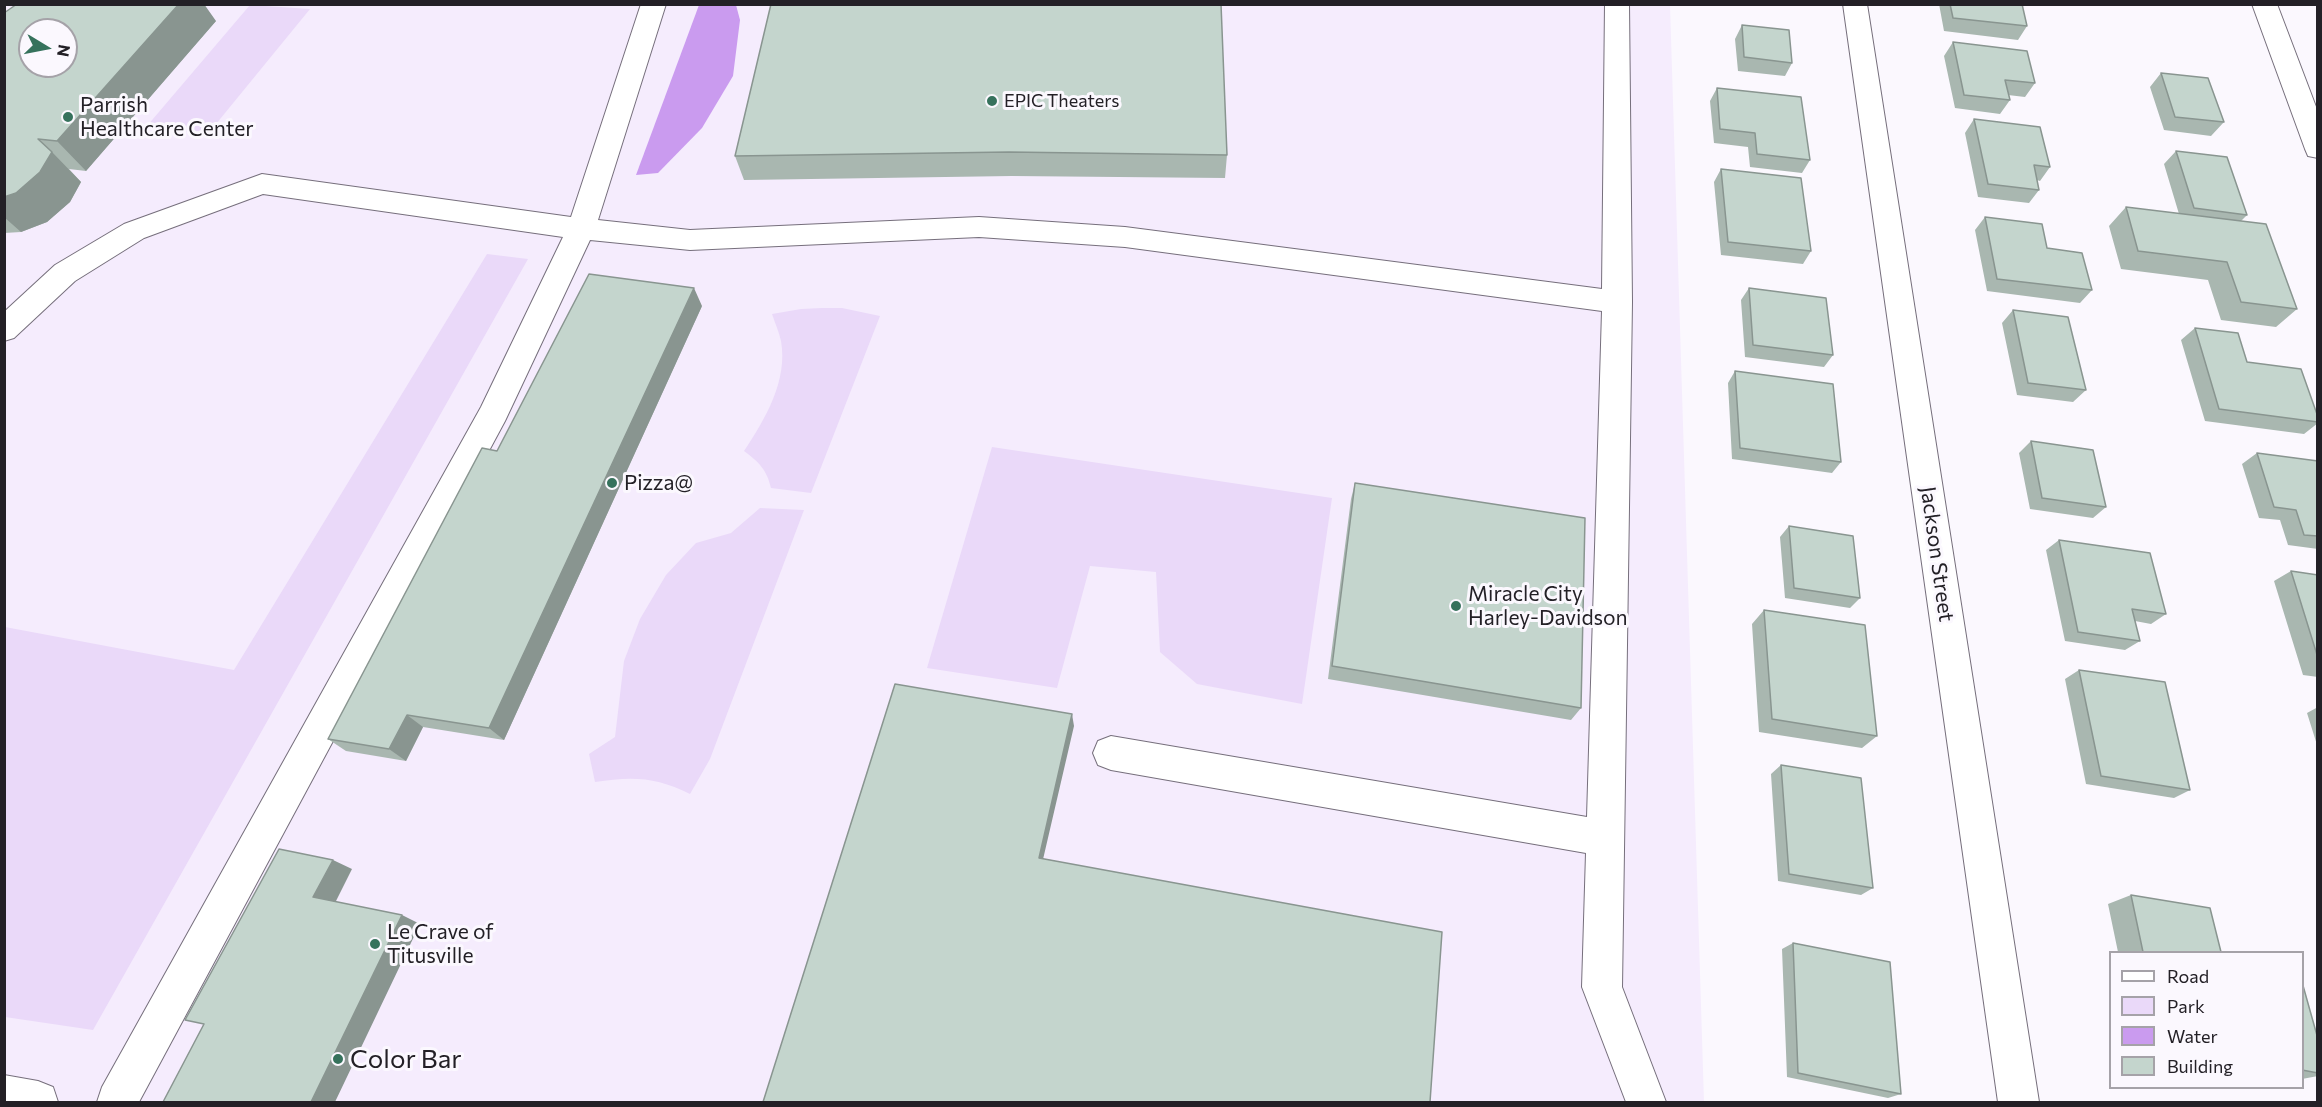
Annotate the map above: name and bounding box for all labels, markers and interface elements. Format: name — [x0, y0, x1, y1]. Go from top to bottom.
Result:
north arrow — [18, 18, 78, 78]
text: N — [54, 43, 75, 58]
place label: EPIC Theaters — [1004, 90, 1119, 112]
place label: Parrish Healthcare Center — [80, 92, 254, 142]
marker: EPIC Theaters — [985, 94, 999, 108]
marker: Parrish Healthcare Center — [61, 110, 75, 124]
place label: Pizza@ — [624, 470, 693, 496]
marker: Pizza@ — [605, 476, 619, 490]
street label: Jackson Street — [1915, 485, 1959, 623]
place label: Miracle City Harley-Davidson — [1468, 581, 1628, 631]
marker: Miracle City Harley-Davidson — [1449, 599, 1463, 613]
place label: Le Crave of Titusville — [387, 919, 494, 969]
marker: Le Crave of Titusville — [368, 937, 382, 951]
legend — [2109, 951, 2304, 1089]
text: Road — [2167, 965, 2209, 987]
text: Park — [2167, 995, 2205, 1017]
text: Water — [2167, 1025, 2218, 1047]
place label: Color Bar — [350, 1043, 462, 1075]
marker: Color Bar — [331, 1052, 345, 1066]
text: Building — [2167, 1055, 2233, 1077]

